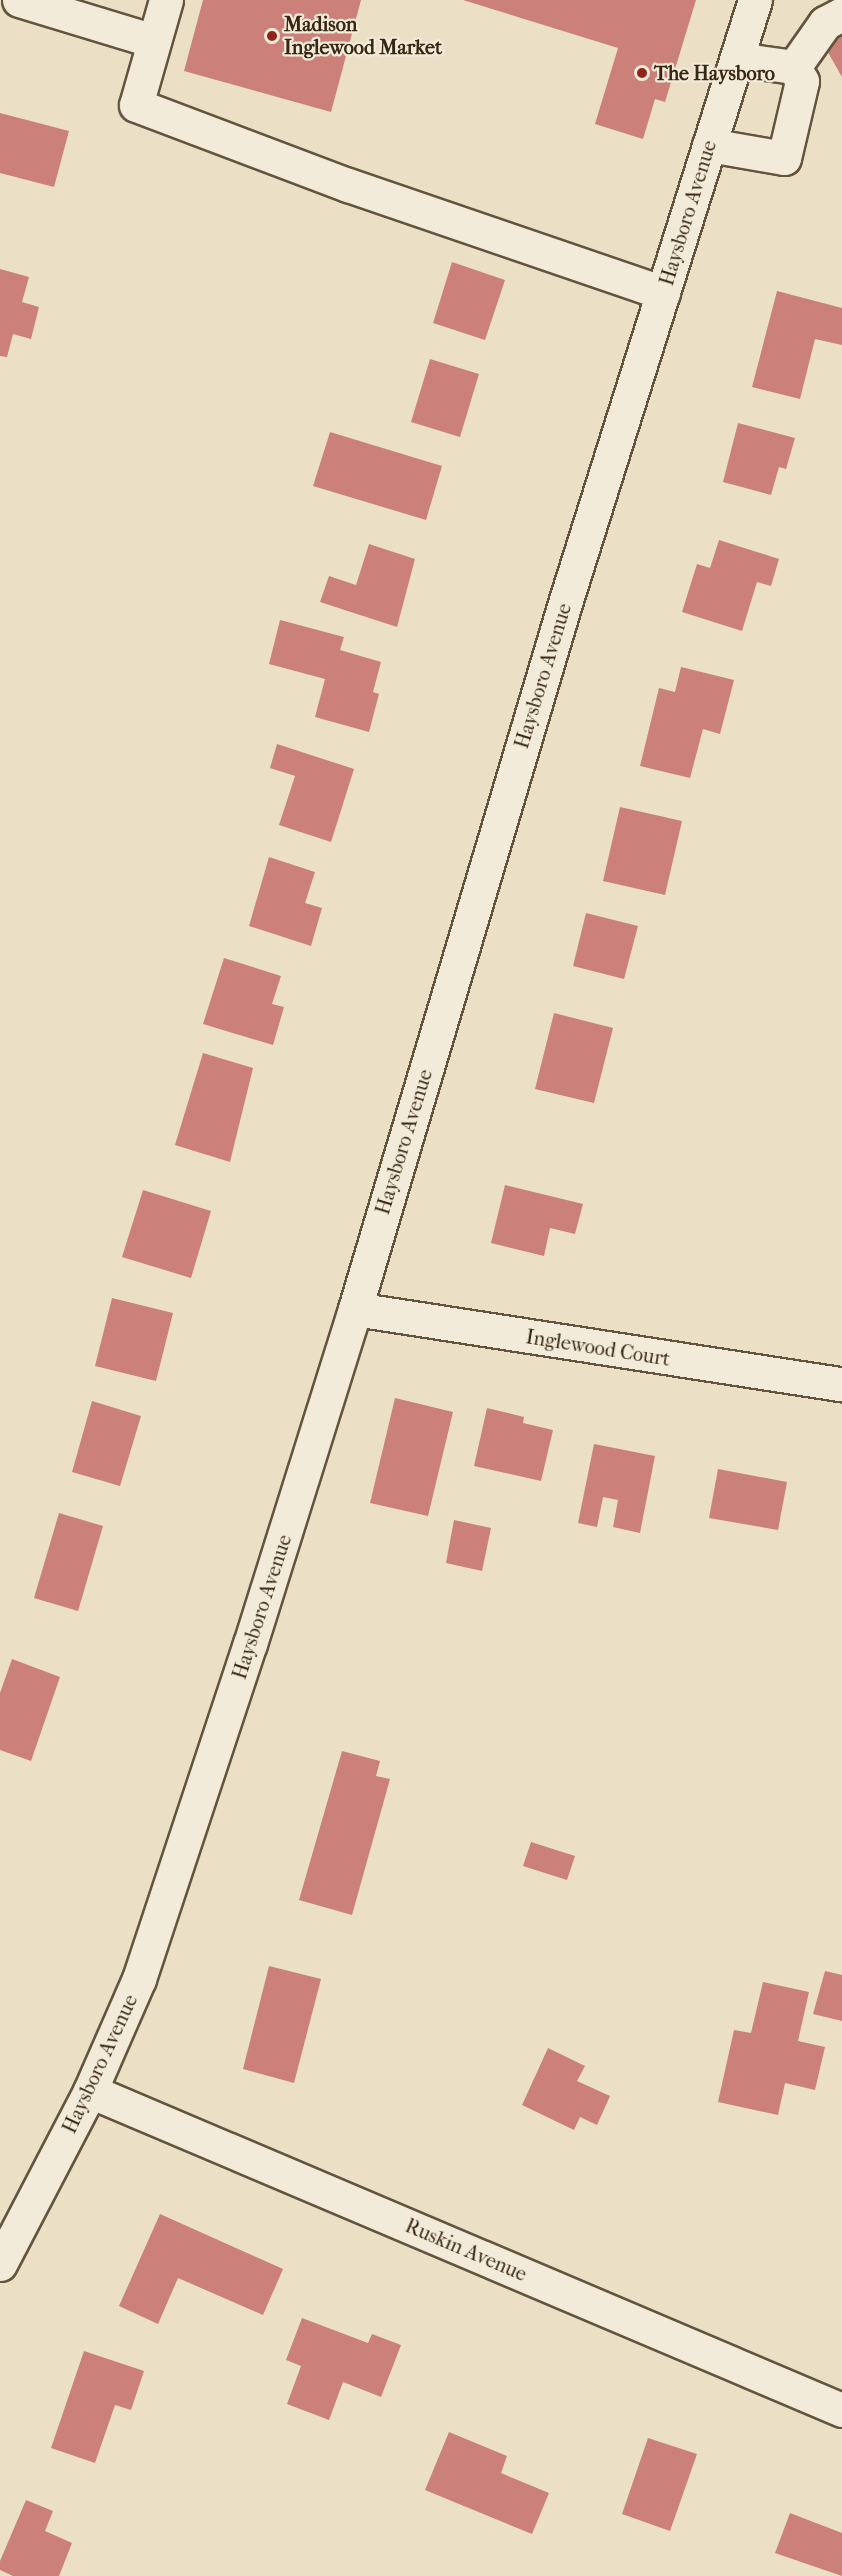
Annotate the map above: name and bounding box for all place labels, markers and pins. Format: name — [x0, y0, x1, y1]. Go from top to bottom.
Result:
place label: Madison Inglewood Market — [284, 13, 442, 60]
marker: Madison Inglewood Market — [265, 29, 279, 43]
place label: The Haysboro — [654, 61, 775, 85]
marker: The Haysboro — [635, 66, 649, 80]

